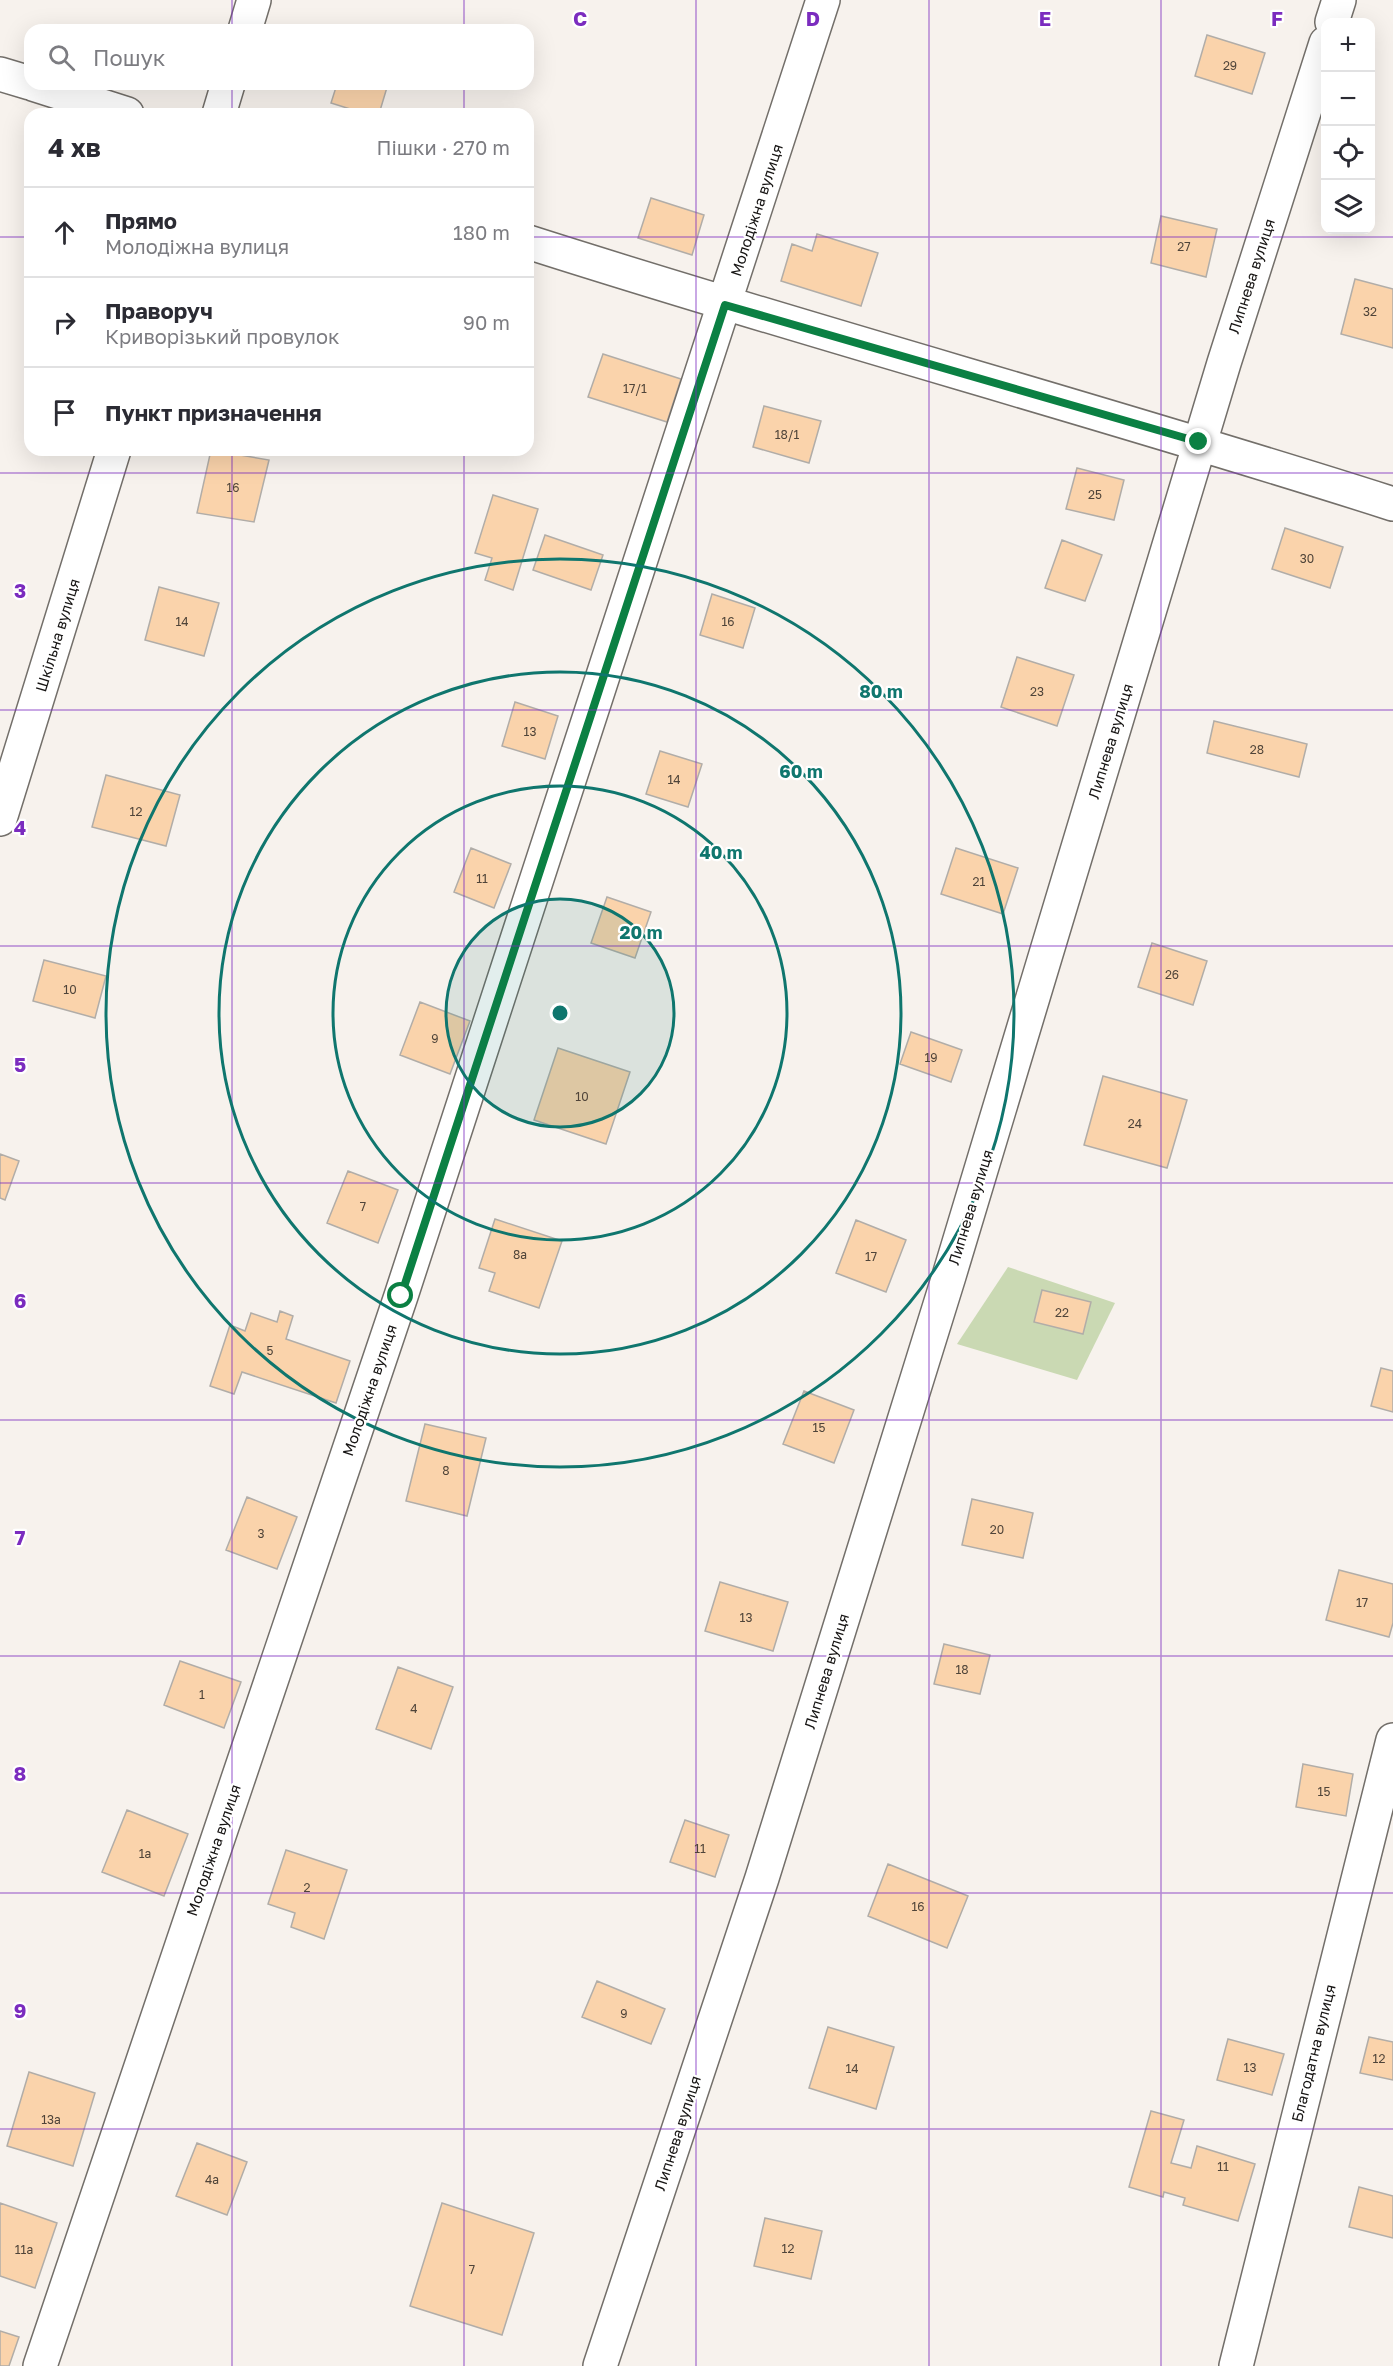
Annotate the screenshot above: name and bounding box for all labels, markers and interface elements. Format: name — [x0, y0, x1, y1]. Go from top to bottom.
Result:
text: C — [573, 6, 587, 30]
text: D — [806, 6, 820, 30]
text: E — [1039, 6, 1051, 30]
text: F — [1271, 6, 1283, 30]
map controls — [1321, 18, 1375, 234]
button: + — [1321, 18, 1375, 72]
search box — [24, 24, 534, 90]
icon: search — [45, 41, 78, 74]
text: Пошук — [93, 44, 166, 71]
house number: 29 — [1223, 58, 1237, 73]
button: − — [1321, 72, 1375, 126]
button: locate — [1321, 126, 1375, 180]
text: 4 хв — [48, 132, 101, 163]
text: Пішки · 270 m — [376, 135, 510, 159]
street label: Молодіжна вулиця — [726, 142, 786, 278]
button: layers — [1321, 180, 1375, 234]
text: Прямо — [105, 207, 177, 234]
icon: ahead — [48, 216, 81, 249]
street label: Липнева вулиця — [1224, 216, 1278, 336]
text: 180 m — [453, 220, 510, 244]
text: Молодіжна вулиця — [105, 234, 289, 258]
house number: 27 — [1177, 239, 1191, 254]
text: Праворуч — [105, 297, 213, 324]
house number: 32 — [1363, 304, 1377, 319]
icon: right — [48, 306, 81, 339]
text: 90 m — [463, 310, 510, 334]
text: Криворізький провулок — [105, 324, 340, 348]
house number: 17/1 — [623, 381, 647, 396]
icon: arrive — [48, 396, 81, 429]
text: Пункт призначення — [105, 399, 322, 426]
house number: 18/1 — [775, 427, 800, 442]
route end — [1185, 428, 1211, 454]
house number: 16 — [226, 480, 240, 495]
house number: 25 — [1088, 487, 1102, 502]
house number: 30 — [1300, 551, 1314, 566]
street label: Шкільна вулиця — [31, 576, 83, 694]
text: 3 — [14, 578, 26, 602]
house number: 14 — [175, 614, 189, 629]
house number: 16 — [721, 614, 735, 629]
text: 80 m — [859, 680, 903, 702]
street label: Липнева вулиця — [1084, 681, 1136, 801]
house number: 23 — [1030, 684, 1044, 699]
house number: 13 — [524, 724, 536, 739]
house number: 28 — [1250, 742, 1264, 757]
text: 60 m — [779, 760, 823, 782]
house number: 14 — [667, 772, 681, 787]
house number: 12 — [130, 804, 142, 819]
text: 4 — [14, 815, 26, 839]
text: 40 m — [699, 841, 743, 863]
house number: 11 — [476, 871, 488, 886]
house number: 21 — [973, 874, 986, 889]
text: 20 m — [620, 921, 662, 943]
house number: 26 — [1165, 967, 1179, 982]
house number: 10 — [63, 982, 77, 997]
centre of rings — [550, 1003, 570, 1023]
house number: 9 — [431, 1031, 439, 1046]
house number: 19 — [924, 1050, 938, 1065]
text: 5 — [14, 1052, 26, 1076]
house number: 10 — [575, 1089, 589, 1104]
house number: 24 — [1128, 1116, 1142, 1131]
street label: Липнева вулиця — [944, 1147, 996, 1267]
house number: 7 — [360, 1199, 366, 1214]
house number: 8а — [513, 1247, 527, 1262]
house number: 17 — [865, 1249, 877, 1264]
route start — [387, 1282, 413, 1308]
text: 6 — [14, 1288, 26, 1312]
house number: 22 — [1055, 1305, 1069, 1320]
street label: Молодіжна вулиця — [338, 1322, 400, 1458]
house number: 5 — [267, 1343, 274, 1358]
house number: 15 — [813, 1420, 825, 1435]
house number: 8 — [442, 1463, 450, 1478]
house number: 20 — [990, 1522, 1004, 1537]
text: 7 — [15, 1525, 26, 1549]
house number: 3 — [257, 1526, 265, 1541]
house number: 17 — [1356, 1595, 1368, 1610]
house number: 13 — [740, 1610, 752, 1625]
street label: Липнева вулиця — [800, 1611, 852, 1731]
house number: 18 — [955, 1662, 969, 1677]
house number: 1 — [199, 1687, 205, 1702]
house number: 4 — [410, 1701, 418, 1716]
text: 8 — [14, 1761, 26, 1785]
street label: Молодіжна вулиця — [182, 1782, 244, 1918]
house number: 15 — [1318, 1784, 1330, 1799]
house number: 11 — [694, 1841, 706, 1856]
house number: 1а — [139, 1846, 151, 1861]
house number: 2 — [304, 1880, 311, 1895]
house number: 16 — [911, 1899, 925, 1914]
street label: Благодатна вулиця — [1287, 1982, 1339, 2124]
text: 9 — [14, 1998, 26, 2022]
house number: 9 — [620, 2006, 628, 2021]
house number: 12 — [1373, 2051, 1385, 2066]
house number: 13 — [1244, 2060, 1256, 2075]
house number: 14 — [845, 2061, 859, 2076]
street label: Липнева вулиця — [650, 2073, 704, 2193]
house number: 13а — [41, 2112, 61, 2127]
house number: 11 — [1217, 2159, 1229, 2174]
house number: 4а — [205, 2172, 219, 2187]
house number: 12 — [782, 2241, 794, 2256]
house number: 11а — [15, 2242, 33, 2257]
house number: 7 — [469, 2262, 475, 2277]

